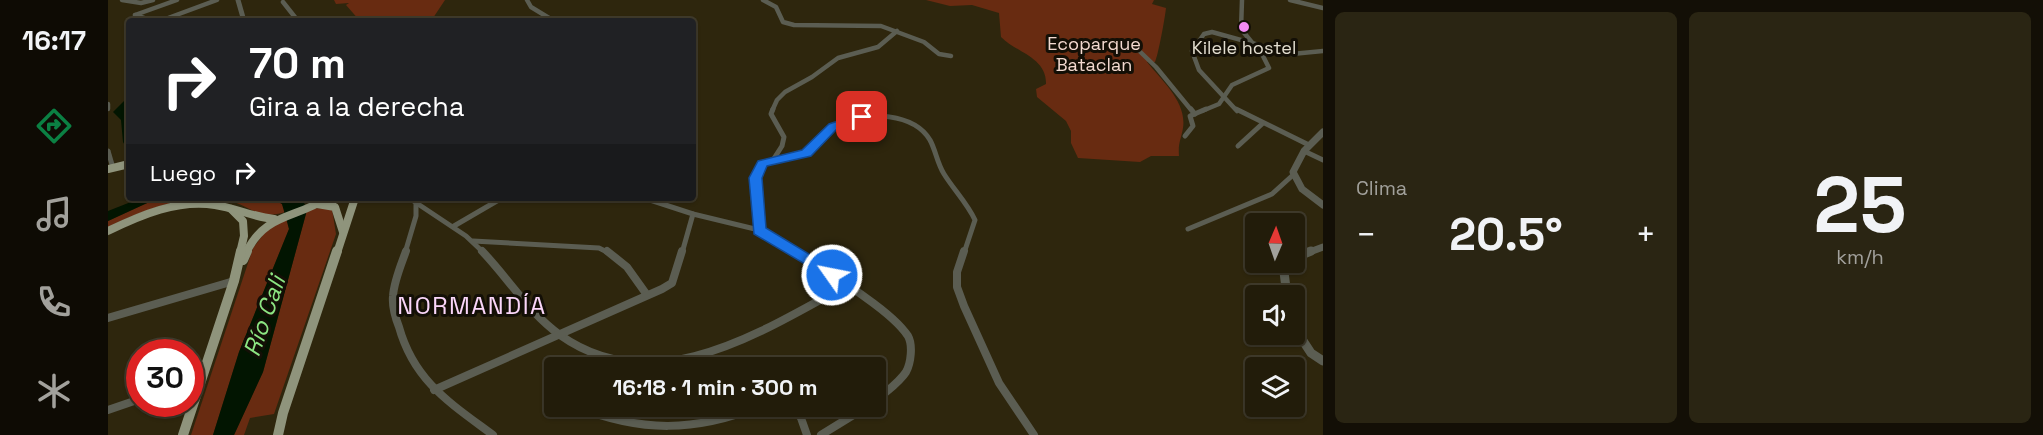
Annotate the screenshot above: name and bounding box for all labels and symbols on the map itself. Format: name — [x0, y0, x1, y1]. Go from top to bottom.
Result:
marker: Kilele hostel — [1237, 20, 1251, 34]
park label: Ecoparque Bataclan — [1047, 32, 1141, 76]
place label: Kilele hostel — [1192, 36, 1296, 59]
pin — [836, 91, 887, 142]
north arrow — [1245, 213, 1305, 273]
position arrow — [800, 243, 864, 307]
water label: Río Cali — [236, 269, 293, 360]
district label: NORMANDÍA — [397, 290, 547, 321]
speed limit sign: 30 — [126, 339, 204, 417]

